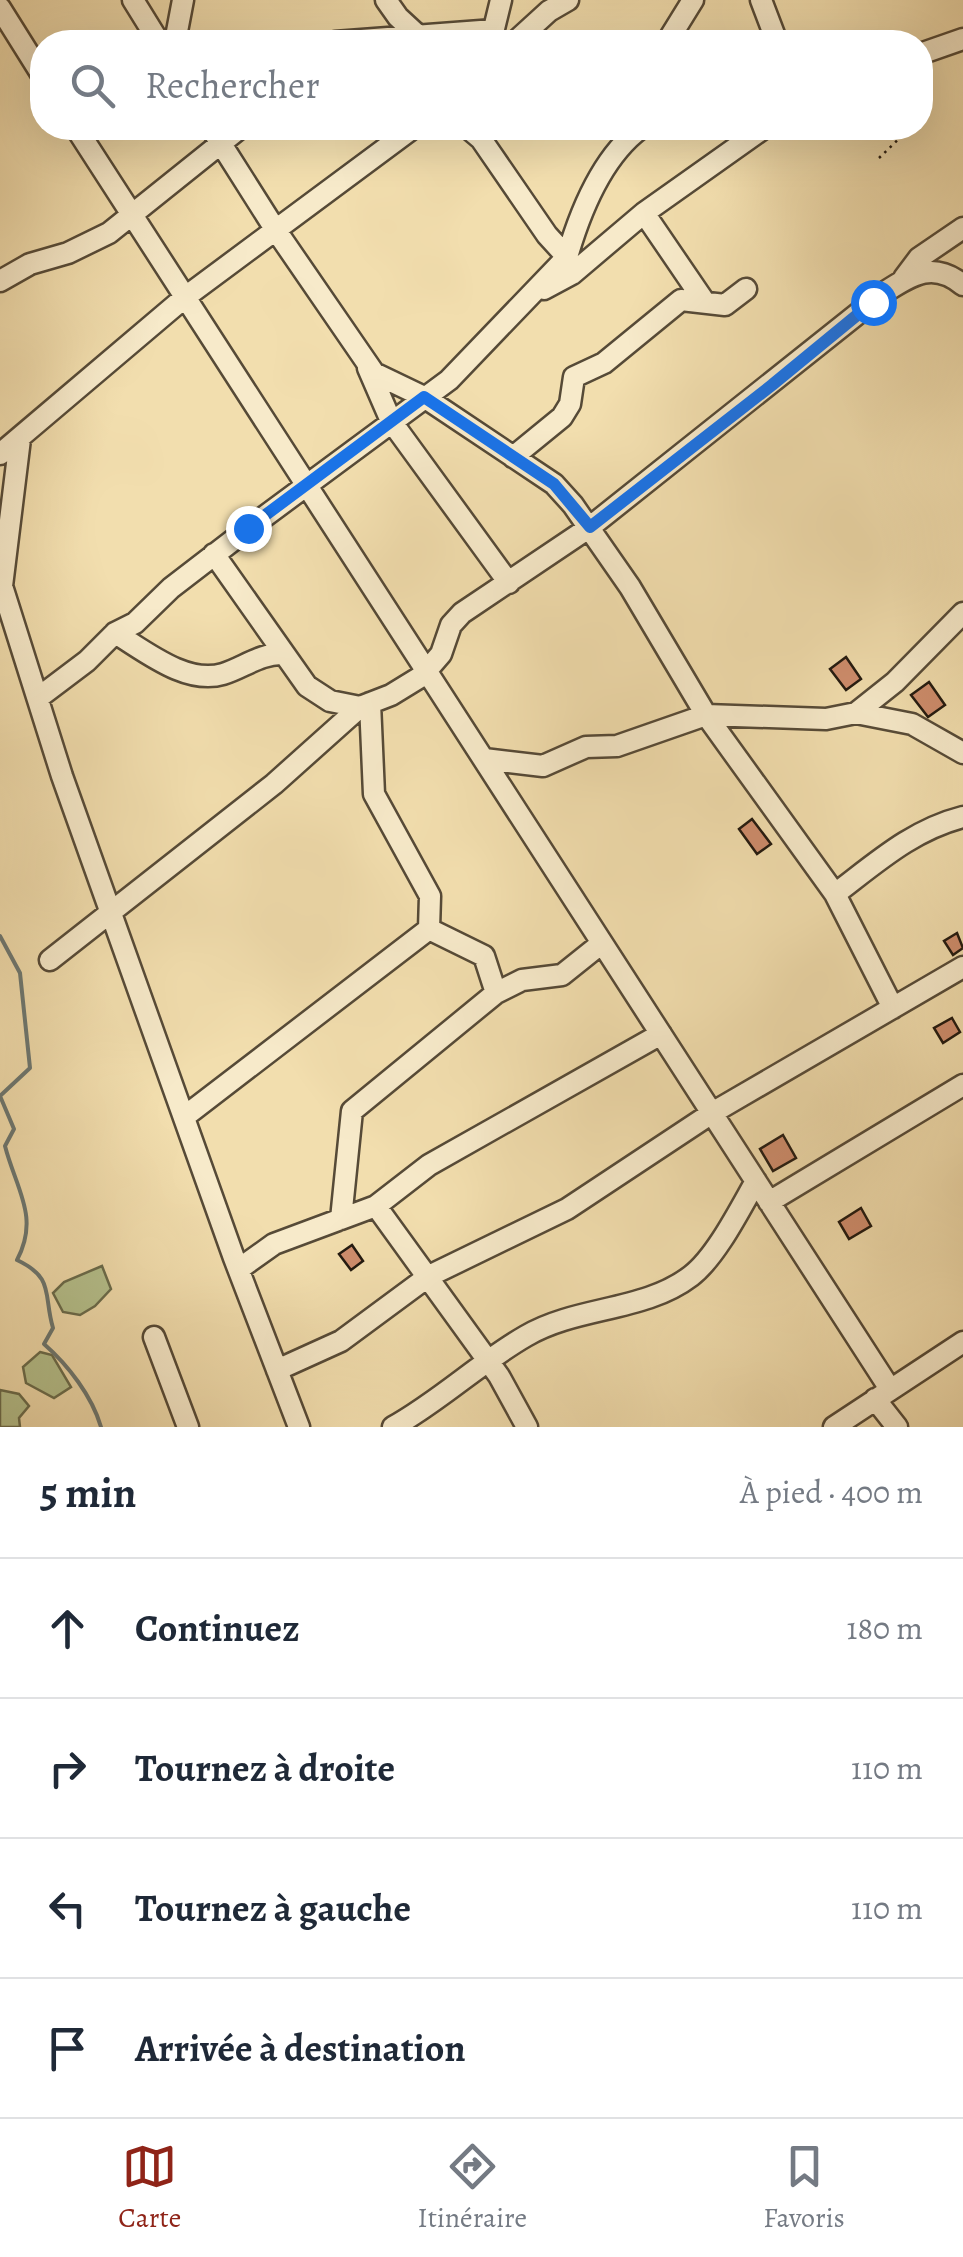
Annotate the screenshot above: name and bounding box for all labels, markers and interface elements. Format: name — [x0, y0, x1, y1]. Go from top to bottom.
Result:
search box — [30, 30, 933, 140]
icon: search — [65, 58, 120, 113]
text: Rechercher — [145, 59, 320, 111]
route start — [851, 280, 897, 326]
route end — [226, 506, 272, 552]
text: 5 min — [40, 1464, 136, 1521]
text: À pied · 400 m — [740, 1470, 923, 1514]
icon: ahead — [40, 1601, 95, 1656]
text: Continuez — [135, 1602, 300, 1654]
text: 180 m — [847, 1606, 923, 1650]
icon: right — [40, 1741, 95, 1796]
text: Tournez à droite — [135, 1742, 395, 1794]
text: 110 m — [851, 1746, 923, 1790]
icon: left — [40, 1881, 95, 1936]
text: Tournez à gauche — [135, 1882, 411, 1934]
text: 110 m — [851, 1886, 923, 1930]
icon: arrive — [40, 2021, 95, 2076]
text: Arrivée à destination — [135, 2022, 466, 2074]
tab: Carte — [118, 2139, 181, 2237]
tab: Itinéraire — [418, 2139, 527, 2237]
tab: Favoris — [763, 2139, 845, 2237]

